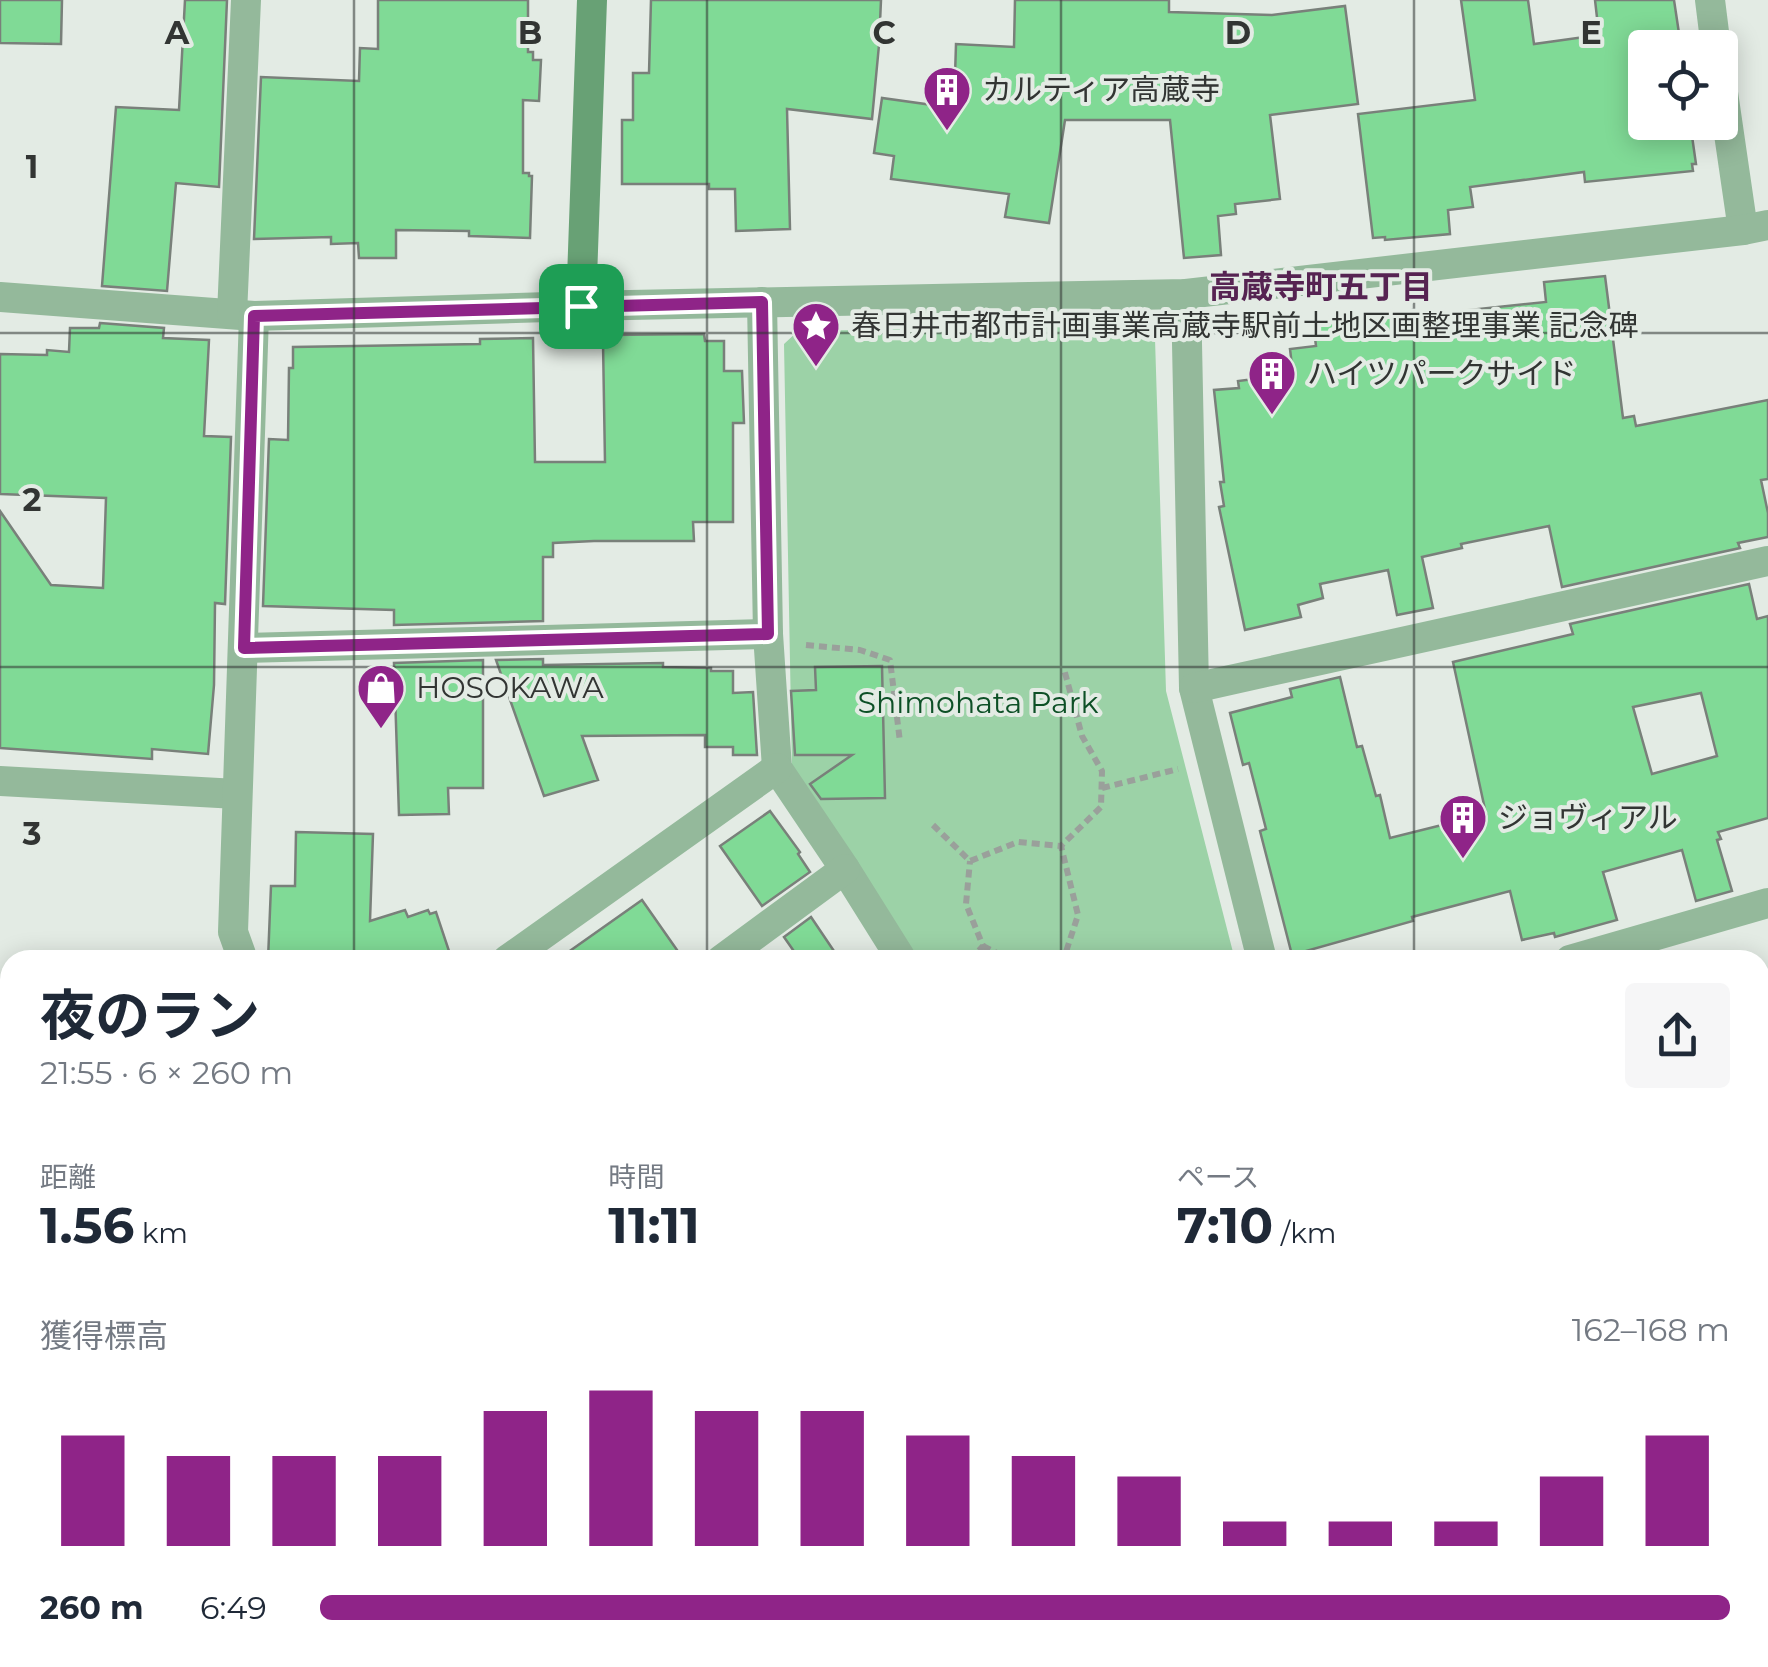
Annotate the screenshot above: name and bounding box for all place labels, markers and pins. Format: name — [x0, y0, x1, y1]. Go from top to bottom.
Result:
building icon: カルティア高蔵寺 — [921, 64, 973, 132]
place label: カルティア高蔵寺 — [982, 71, 1220, 108]
pin — [539, 264, 624, 349]
place icon: 春日井市都市計画事業高蔵寺駅前土地区画整理事業 記念碑 — [790, 300, 842, 368]
place label: 春日井市都市計画事業高蔵寺駅前土地区画整理事業 記念碑 — [851, 307, 1639, 344]
building icon: ハイツパークサイド — [1246, 348, 1298, 416]
place label: ハイツパークサイド — [1307, 355, 1576, 392]
shop icon: HOSOKAWA — [355, 662, 407, 730]
place label: HOSOKAWA — [416, 669, 604, 706]
building icon: ジョヴィアル — [1437, 792, 1489, 860]
place label: ジョヴィアル — [1498, 799, 1678, 836]

